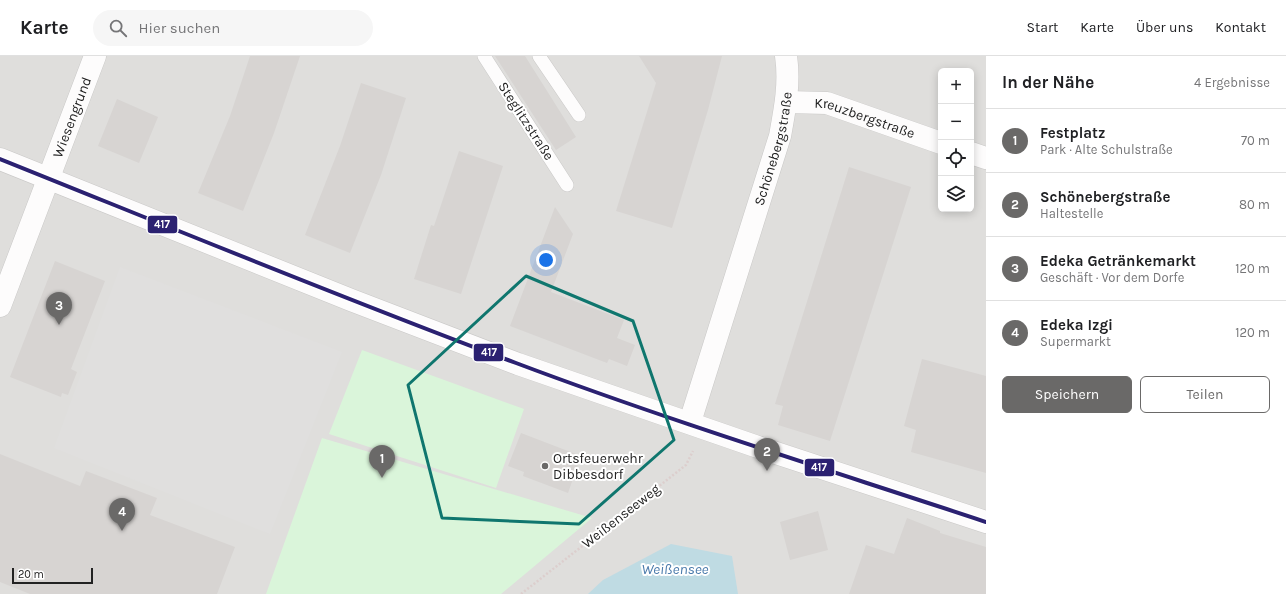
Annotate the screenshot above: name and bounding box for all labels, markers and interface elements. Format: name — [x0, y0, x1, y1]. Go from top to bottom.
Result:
search box — [93, 10, 373, 46]
text: Karte — [20, 17, 69, 39]
icon: search — [107, 17, 129, 39]
text: Hier suchen — [139, 19, 220, 37]
text: Start — [1026, 19, 1058, 36]
text: Karte — [1080, 19, 1114, 36]
text: Über uns — [1136, 19, 1193, 36]
text: Kontakt — [1215, 19, 1266, 36]
map controls — [938, 68, 974, 212]
button: + — [938, 68, 974, 104]
text: In der Nähe — [1002, 72, 1094, 92]
street label: Wiesengrund — [49, 74, 95, 160]
text: 4 Ergebnisse — [1194, 75, 1270, 90]
street label: Steglitzstraße — [494, 79, 558, 163]
street label: Schönebergstraße — [750, 91, 795, 208]
street label: Kreuzbergstraße — [814, 94, 917, 142]
button: − — [938, 104, 974, 140]
text: Festplatz — [1040, 124, 1105, 142]
text: 1 — [1013, 133, 1017, 148]
text: 70 m — [1241, 133, 1270, 148]
button: locate — [938, 140, 974, 176]
text: Park · Alte Schulstraße — [1040, 142, 1173, 157]
button: layers — [938, 176, 974, 212]
text: Schönebergstraße — [1040, 188, 1170, 206]
text: 2 — [1011, 197, 1019, 212]
text: 80 m — [1239, 197, 1270, 212]
text: Haltestelle — [1040, 206, 1103, 221]
line badge: 417 — [147, 215, 178, 234]
text: 417 — [154, 218, 170, 231]
your location — [536, 250, 556, 270]
text: Edeka Getränkemarkt — [1040, 252, 1196, 270]
text: 3 — [1011, 261, 1019, 276]
text: 120 m — [1235, 261, 1270, 276]
text: Geschäft · Vor dem Dorfe — [1040, 270, 1184, 285]
pin: 3 — [46, 292, 72, 325]
text: Edeka Izgi — [1040, 316, 1113, 334]
text: 4 — [1011, 325, 1019, 340]
text: 120 m — [1235, 325, 1270, 340]
text: Supermarkt — [1040, 334, 1111, 349]
line badge: 417 — [473, 343, 504, 362]
text: 417 — [481, 346, 497, 359]
button: Speichern — [1002, 376, 1132, 413]
button: Teilen — [1140, 376, 1270, 413]
pin: 2 — [754, 438, 780, 471]
pin: 1 — [369, 445, 395, 478]
place label: Ortsfeuerwehr Dibbesdorf — [553, 450, 644, 483]
line badge: 417 — [804, 458, 835, 477]
marker: Ortsfeuerwehr Dibbesdorf — [540, 461, 550, 471]
text: 417 — [811, 461, 827, 474]
street label: Weißenseeweg — [578, 480, 664, 552]
pin: 4 — [109, 498, 135, 531]
water label: Weißensee — [641, 560, 709, 578]
scale bar — [12, 566, 93, 585]
text: 20 m — [18, 568, 44, 581]

